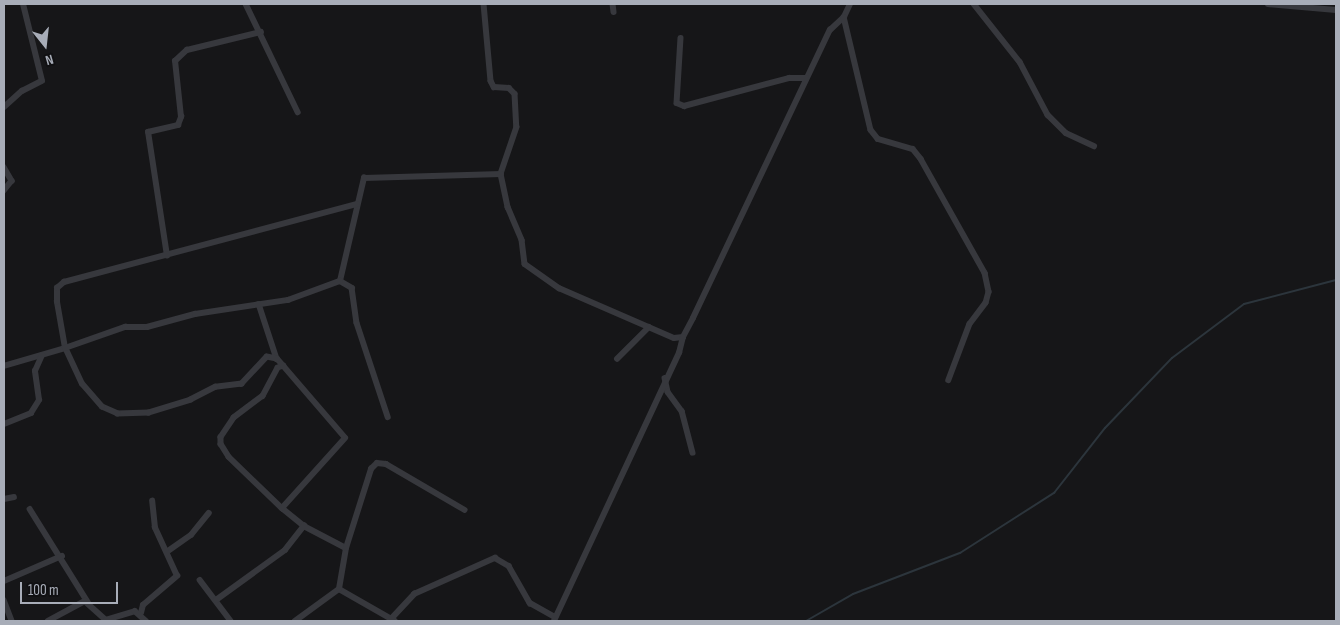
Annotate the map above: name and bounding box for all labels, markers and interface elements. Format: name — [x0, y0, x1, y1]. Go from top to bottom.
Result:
north arrow — [20, 20, 70, 70]
text: N — [43, 51, 55, 69]
scale bar — [22, 572, 120, 604]
text: 100 m — [28, 581, 59, 600]

